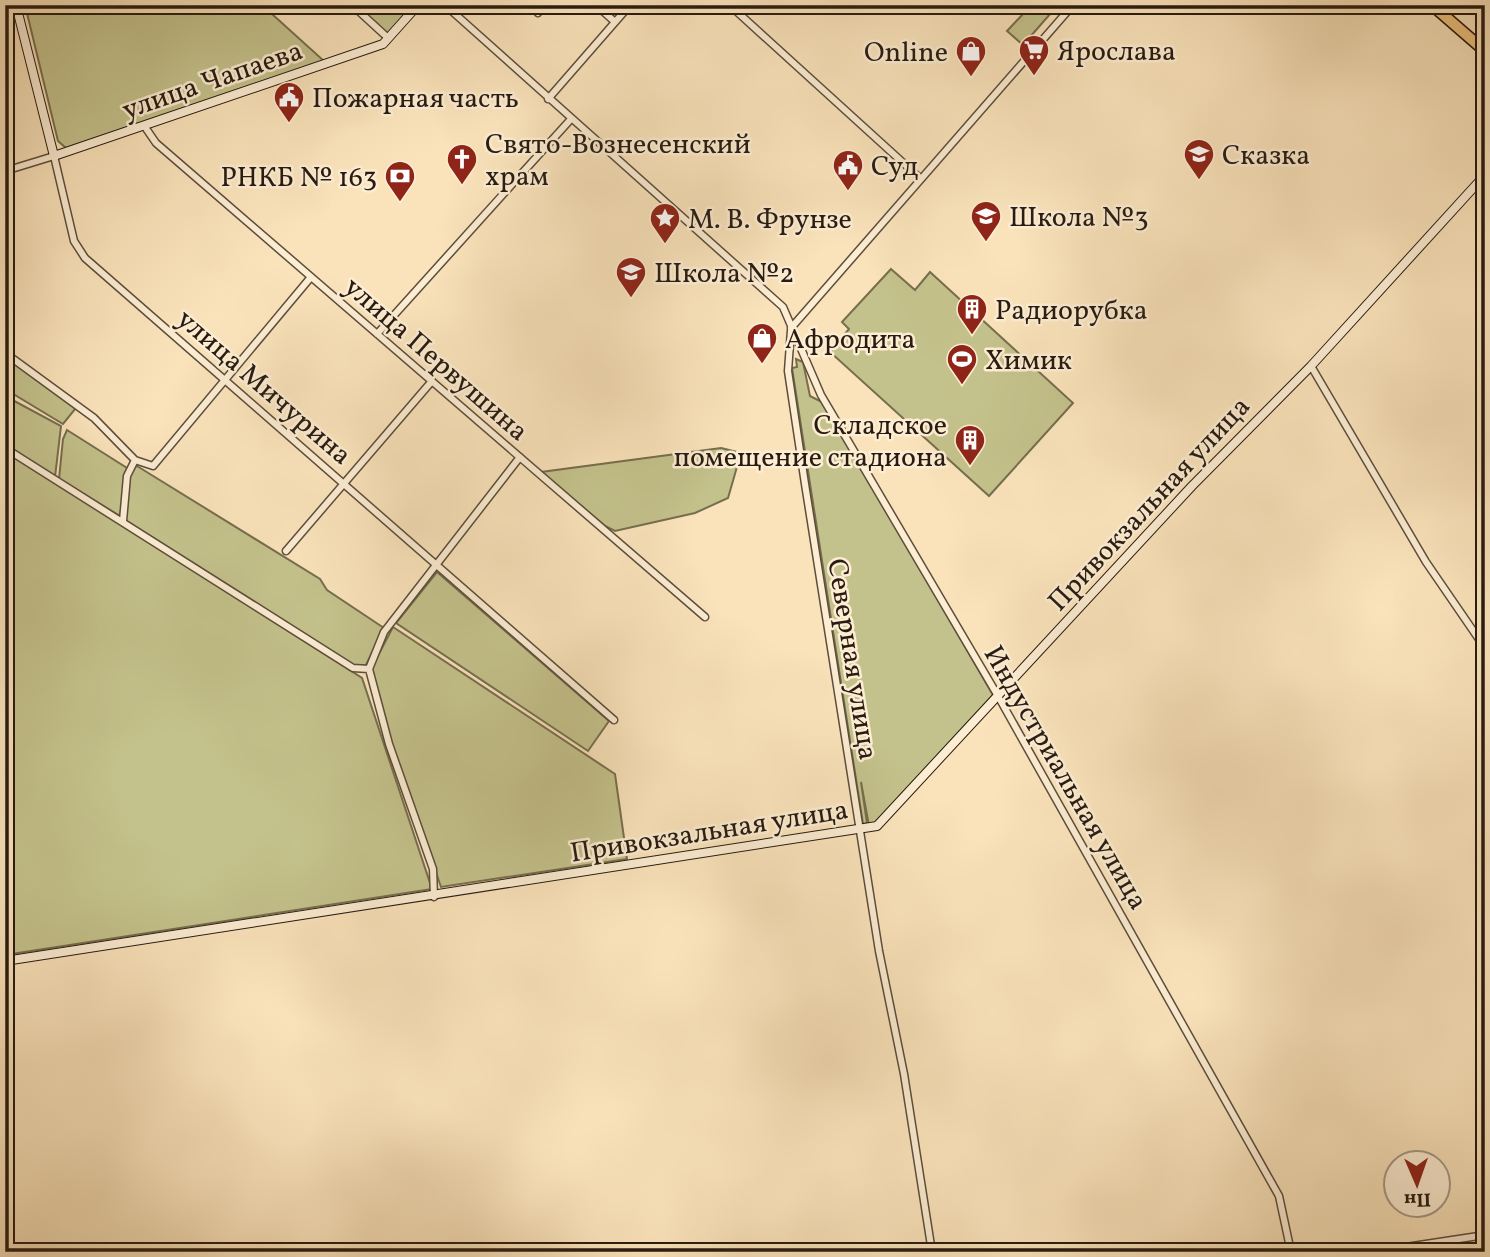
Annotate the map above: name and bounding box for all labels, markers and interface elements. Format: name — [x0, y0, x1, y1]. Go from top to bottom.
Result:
street label: улица Чапаева — [117, 32, 308, 131]
supermarket icon: Ярослава — [1017, 33, 1051, 77]
place label: Ярослава — [1057, 33, 1176, 72]
place label: Online — [864, 34, 948, 73]
shop icon: Online — [954, 34, 988, 78]
public building icon: Пожарная часть — [272, 80, 306, 124]
place label: Пожарная часть — [312, 80, 519, 119]
place label: Свято-Вознесенский храм — [485, 126, 751, 197]
school or university icon: Сказка — [1182, 137, 1216, 181]
place label: Сказка — [1222, 137, 1310, 176]
church icon: Свято-Вознесенский храм — [445, 142, 479, 186]
public building icon: Суд — [831, 148, 865, 192]
place label: Суд — [871, 148, 918, 187]
place label: РНКБ № 163 — [221, 159, 377, 198]
bank icon: РНКБ № 163 — [383, 159, 417, 203]
school or university icon: Школа №3 — [969, 199, 1003, 243]
place label: Школа №3 — [1009, 199, 1149, 238]
place icon: М. В. Фрунзе — [648, 201, 682, 245]
place label: М. В. Фрунзе — [688, 201, 852, 240]
school or university icon: Школа №2 — [614, 255, 648, 299]
place label: Школа №2 — [654, 255, 794, 294]
street label: улица Первушина — [335, 269, 536, 451]
building icon: Радиорубка — [955, 292, 989, 336]
place label: Радиорубка — [995, 292, 1148, 331]
street label: улица Мичурина — [167, 301, 359, 475]
shop icon: Афродита — [745, 321, 779, 365]
place label: Афродита — [785, 321, 915, 360]
sports icon: Химик — [945, 342, 979, 386]
place label: Химик — [985, 342, 1072, 381]
street label: Привокзальная улица — [1040, 389, 1260, 621]
place label: Складское помещение стадиона — [674, 407, 947, 478]
building icon: Складское помещение стадиона — [953, 423, 987, 467]
street label: Северная улица — [816, 556, 887, 763]
street label: Индустриальная улица — [973, 639, 1157, 918]
street label: Привокзальная улица — [568, 791, 851, 874]
north arrow — [1382, 1148, 1452, 1218]
text: Пн — [1404, 1186, 1431, 1212]

